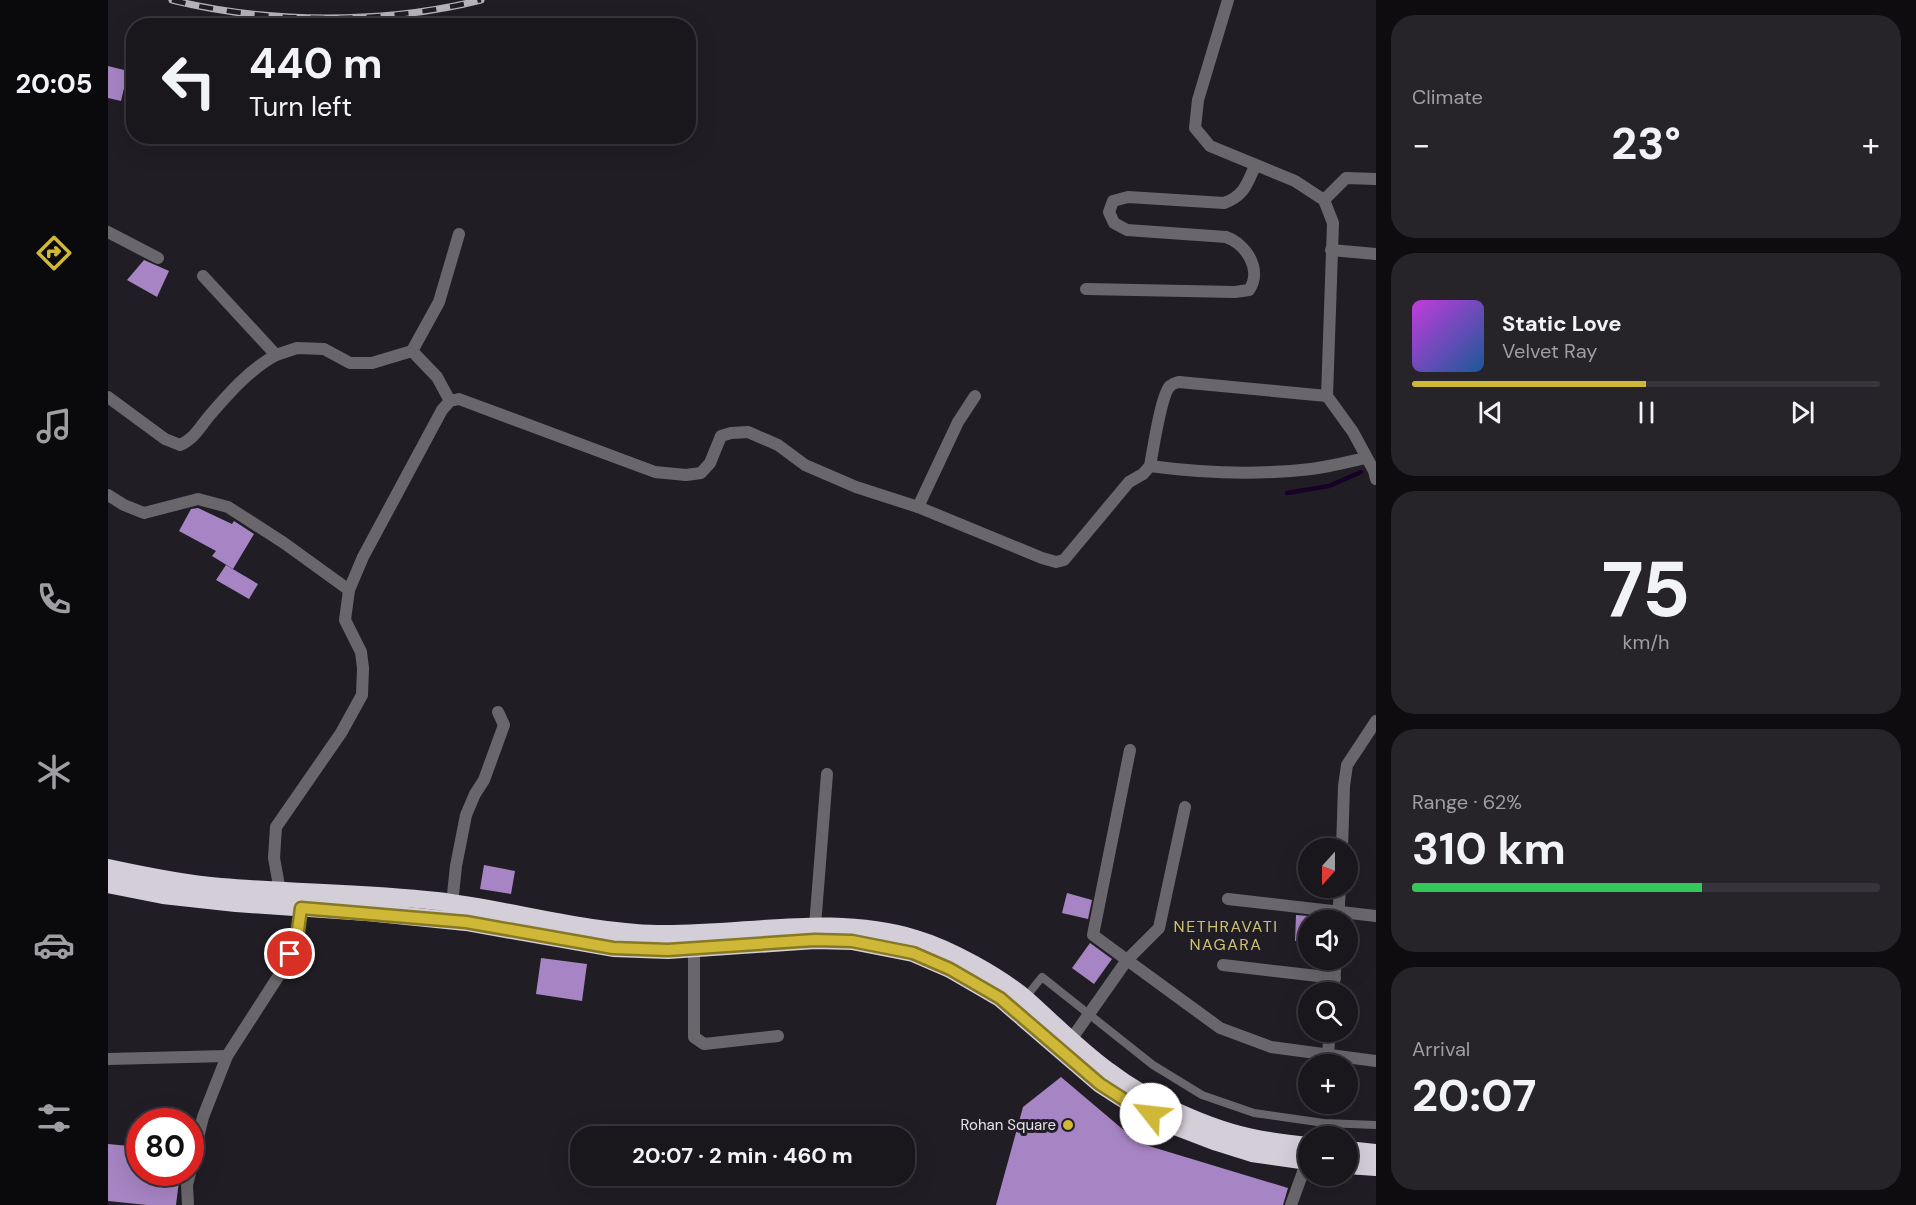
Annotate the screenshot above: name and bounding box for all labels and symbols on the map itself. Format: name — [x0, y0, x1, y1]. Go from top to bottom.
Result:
north arrow — [1298, 838, 1358, 898]
district label: NETHRAVATI NAGARA — [1174, 916, 1278, 955]
pin — [264, 928, 315, 979]
position arrow — [1119, 1082, 1183, 1146]
speed limit sign: 80 — [126, 1108, 204, 1186]
place label: Rohan Square — [961, 1115, 1056, 1135]
marker: Rohan Square — [1061, 1118, 1075, 1132]

